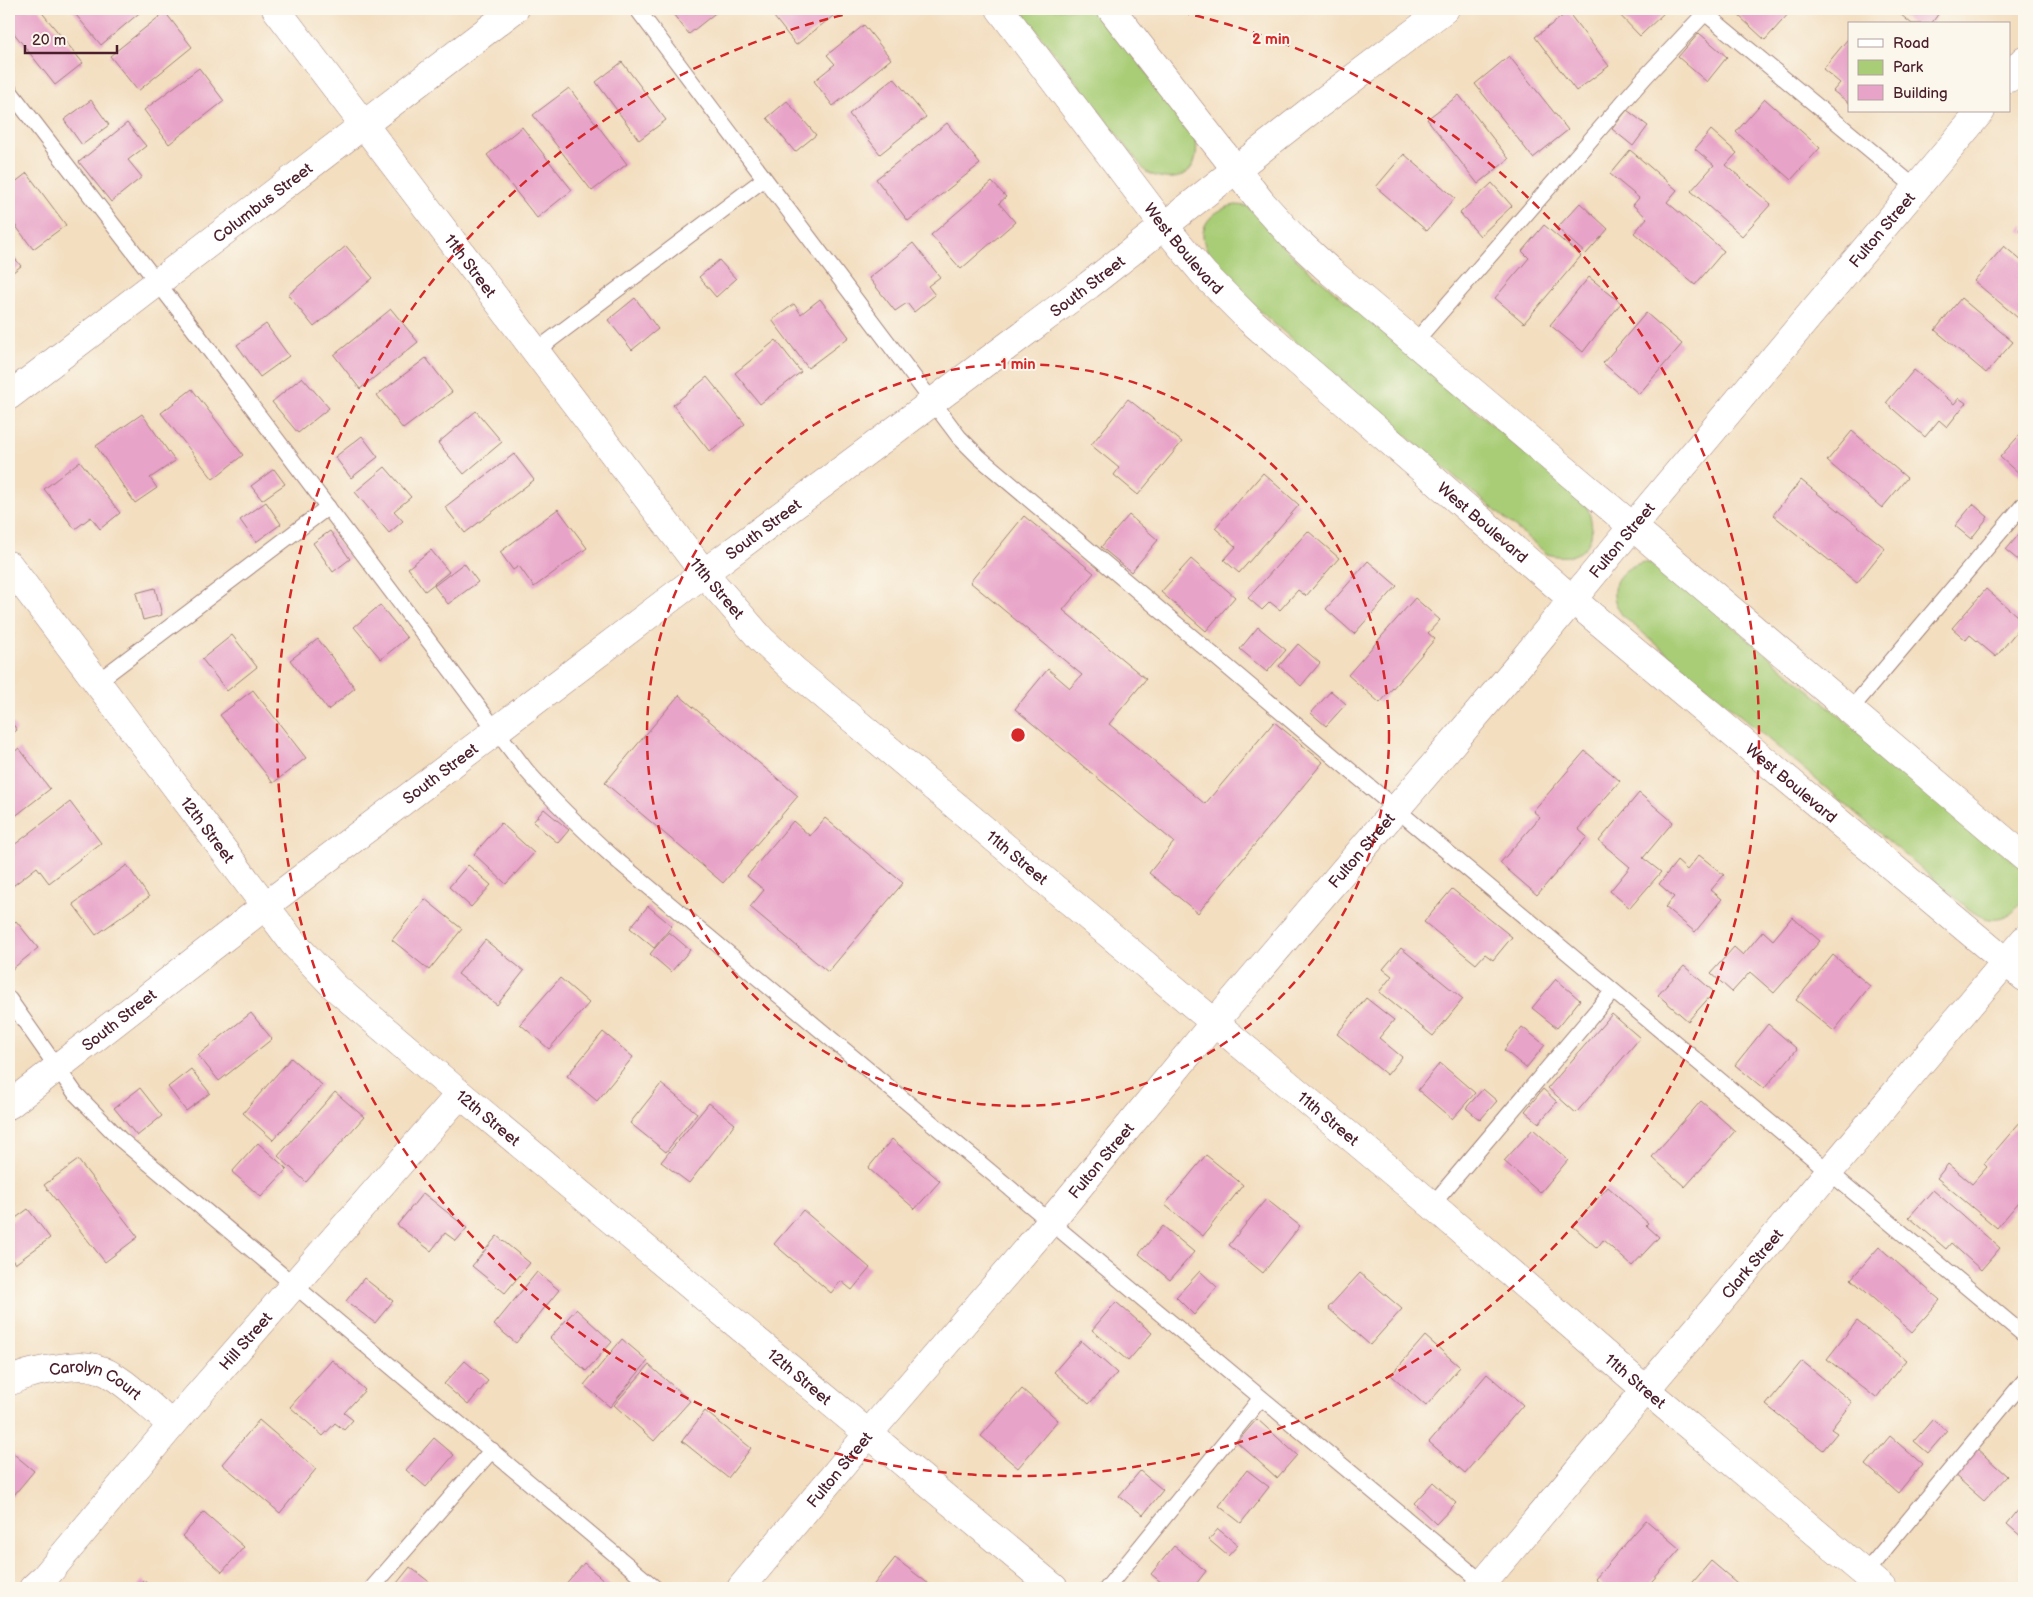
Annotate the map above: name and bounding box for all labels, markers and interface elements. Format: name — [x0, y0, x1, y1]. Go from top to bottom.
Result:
scale bar — [25, 22, 118, 54]
legend — [1848, 22, 2010, 112]
text: 2 min — [1252, 30, 1290, 49]
text: 20 m — [32, 31, 66, 50]
text: Road — [1893, 34, 1929, 53]
text: Park — [1893, 58, 1924, 77]
text: Building — [1893, 84, 1948, 103]
street label: Columbus Street — [210, 159, 317, 247]
street label: Fulton Street — [1846, 189, 1920, 272]
street label: West Boulevard — [1139, 200, 1227, 299]
street label: 11th Street — [439, 231, 499, 302]
street label: South Street — [1047, 252, 1129, 322]
text: 1 min — [1000, 355, 1036, 374]
street label: West Boulevard — [1433, 479, 1531, 567]
street label: South Street — [722, 496, 805, 564]
street label: Fulton Street — [1586, 499, 1660, 583]
street label: 11th Street — [685, 555, 747, 623]
centre of rings — [1009, 726, 1027, 744]
street label: South Street — [400, 740, 482, 809]
street label: West Boulevard — [1741, 740, 1840, 828]
street label: 12th Street — [176, 794, 238, 867]
street label: Fulton Street — [1325, 810, 1400, 892]
street label: 11th Street — [982, 827, 1051, 890]
street label: South Street — [79, 986, 161, 1056]
street label: 12th Street — [452, 1087, 523, 1151]
street label: 11th Street — [1293, 1088, 1362, 1150]
street label: Fulton Street — [1065, 1119, 1139, 1203]
street label: Clark Street — [1718, 1226, 1788, 1303]
street label: Hill Street — [216, 1309, 277, 1375]
street label: 12th Street — [763, 1346, 835, 1410]
street label: 11th Street — [1600, 1350, 1669, 1413]
street label: Carolyn Court — [48, 1358, 145, 1405]
street label: Fulton Street — [803, 1428, 877, 1512]

